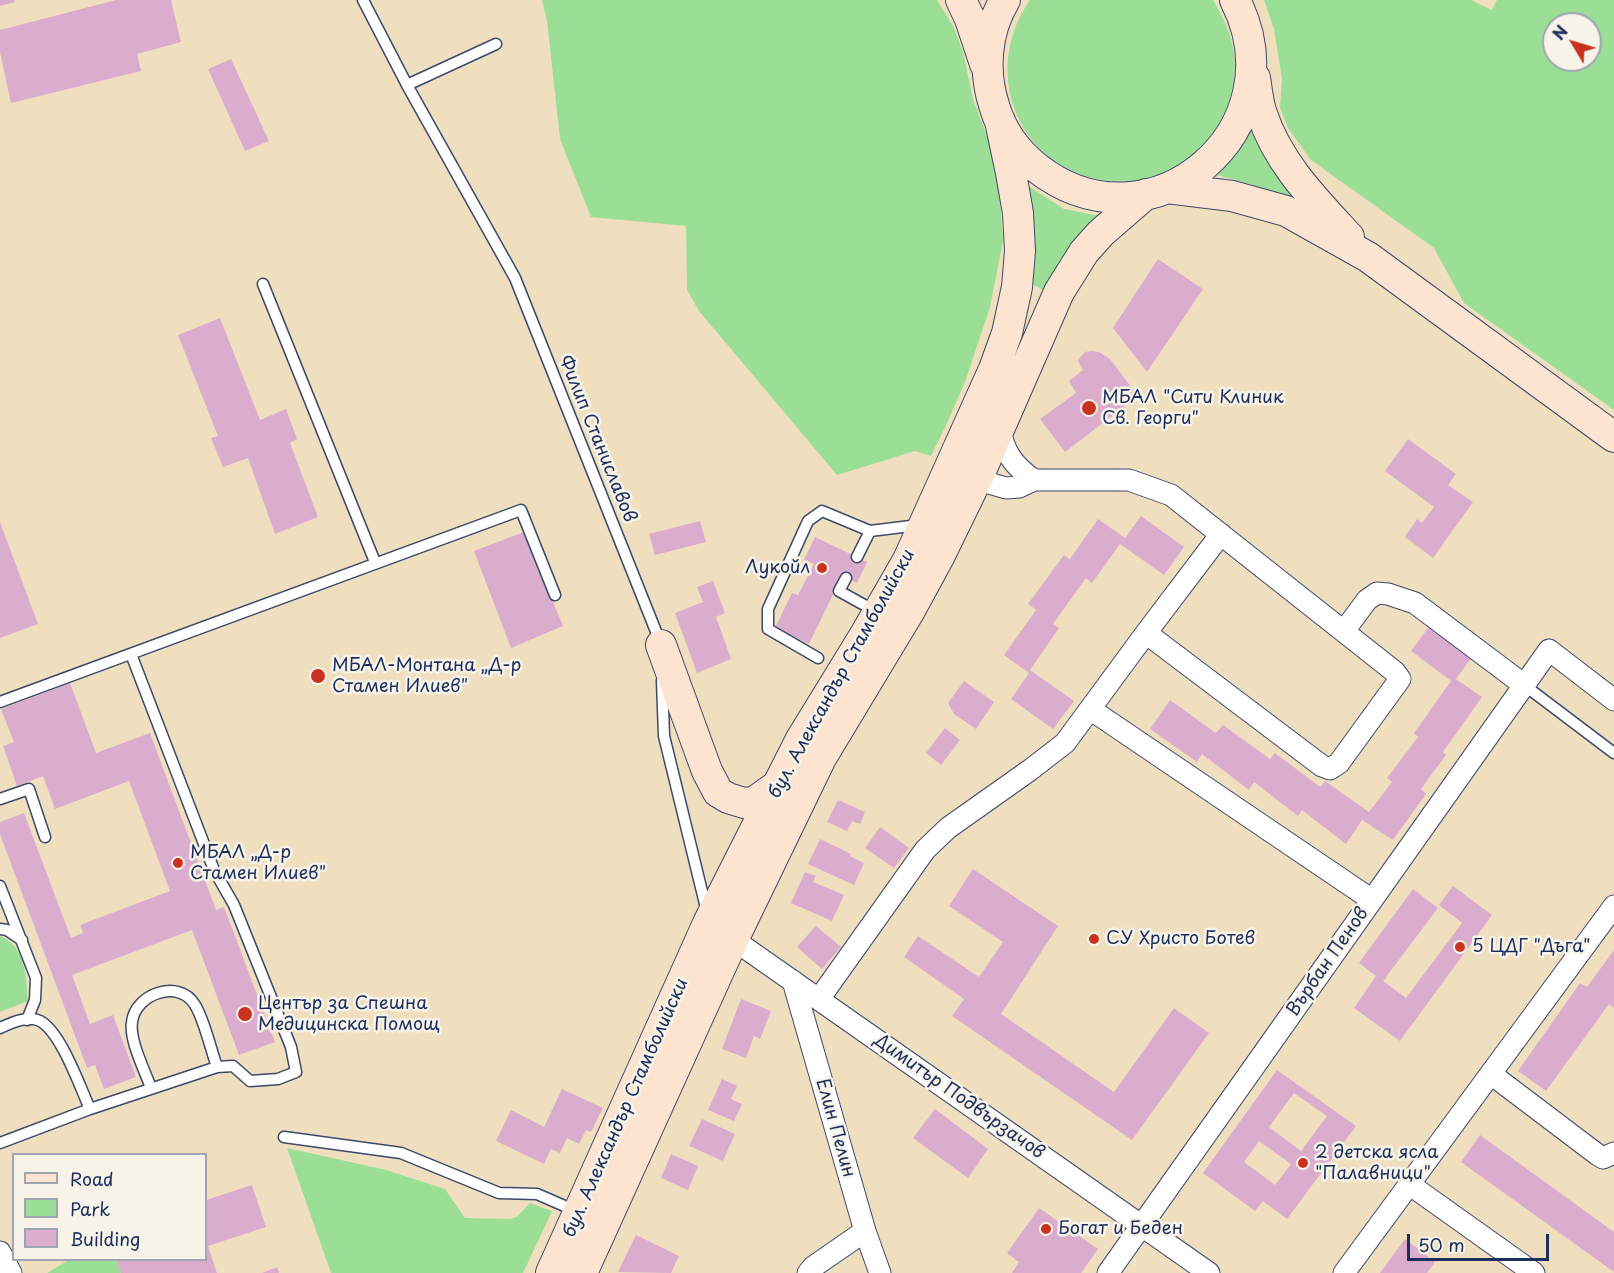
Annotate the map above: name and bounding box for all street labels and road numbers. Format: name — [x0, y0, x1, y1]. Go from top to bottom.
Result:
street label: Филип Станиславов — [554, 353, 640, 525]
street label: бул. Александър Стамболийски — [764, 546, 920, 802]
street label: Върбан Пенов — [1283, 904, 1373, 1020]
street label: бул. Александър Стамболийски — [559, 975, 693, 1241]
street label: Димитър Подвързачов — [870, 1030, 1048, 1164]
street label: Елин Пелин — [811, 1076, 859, 1180]

